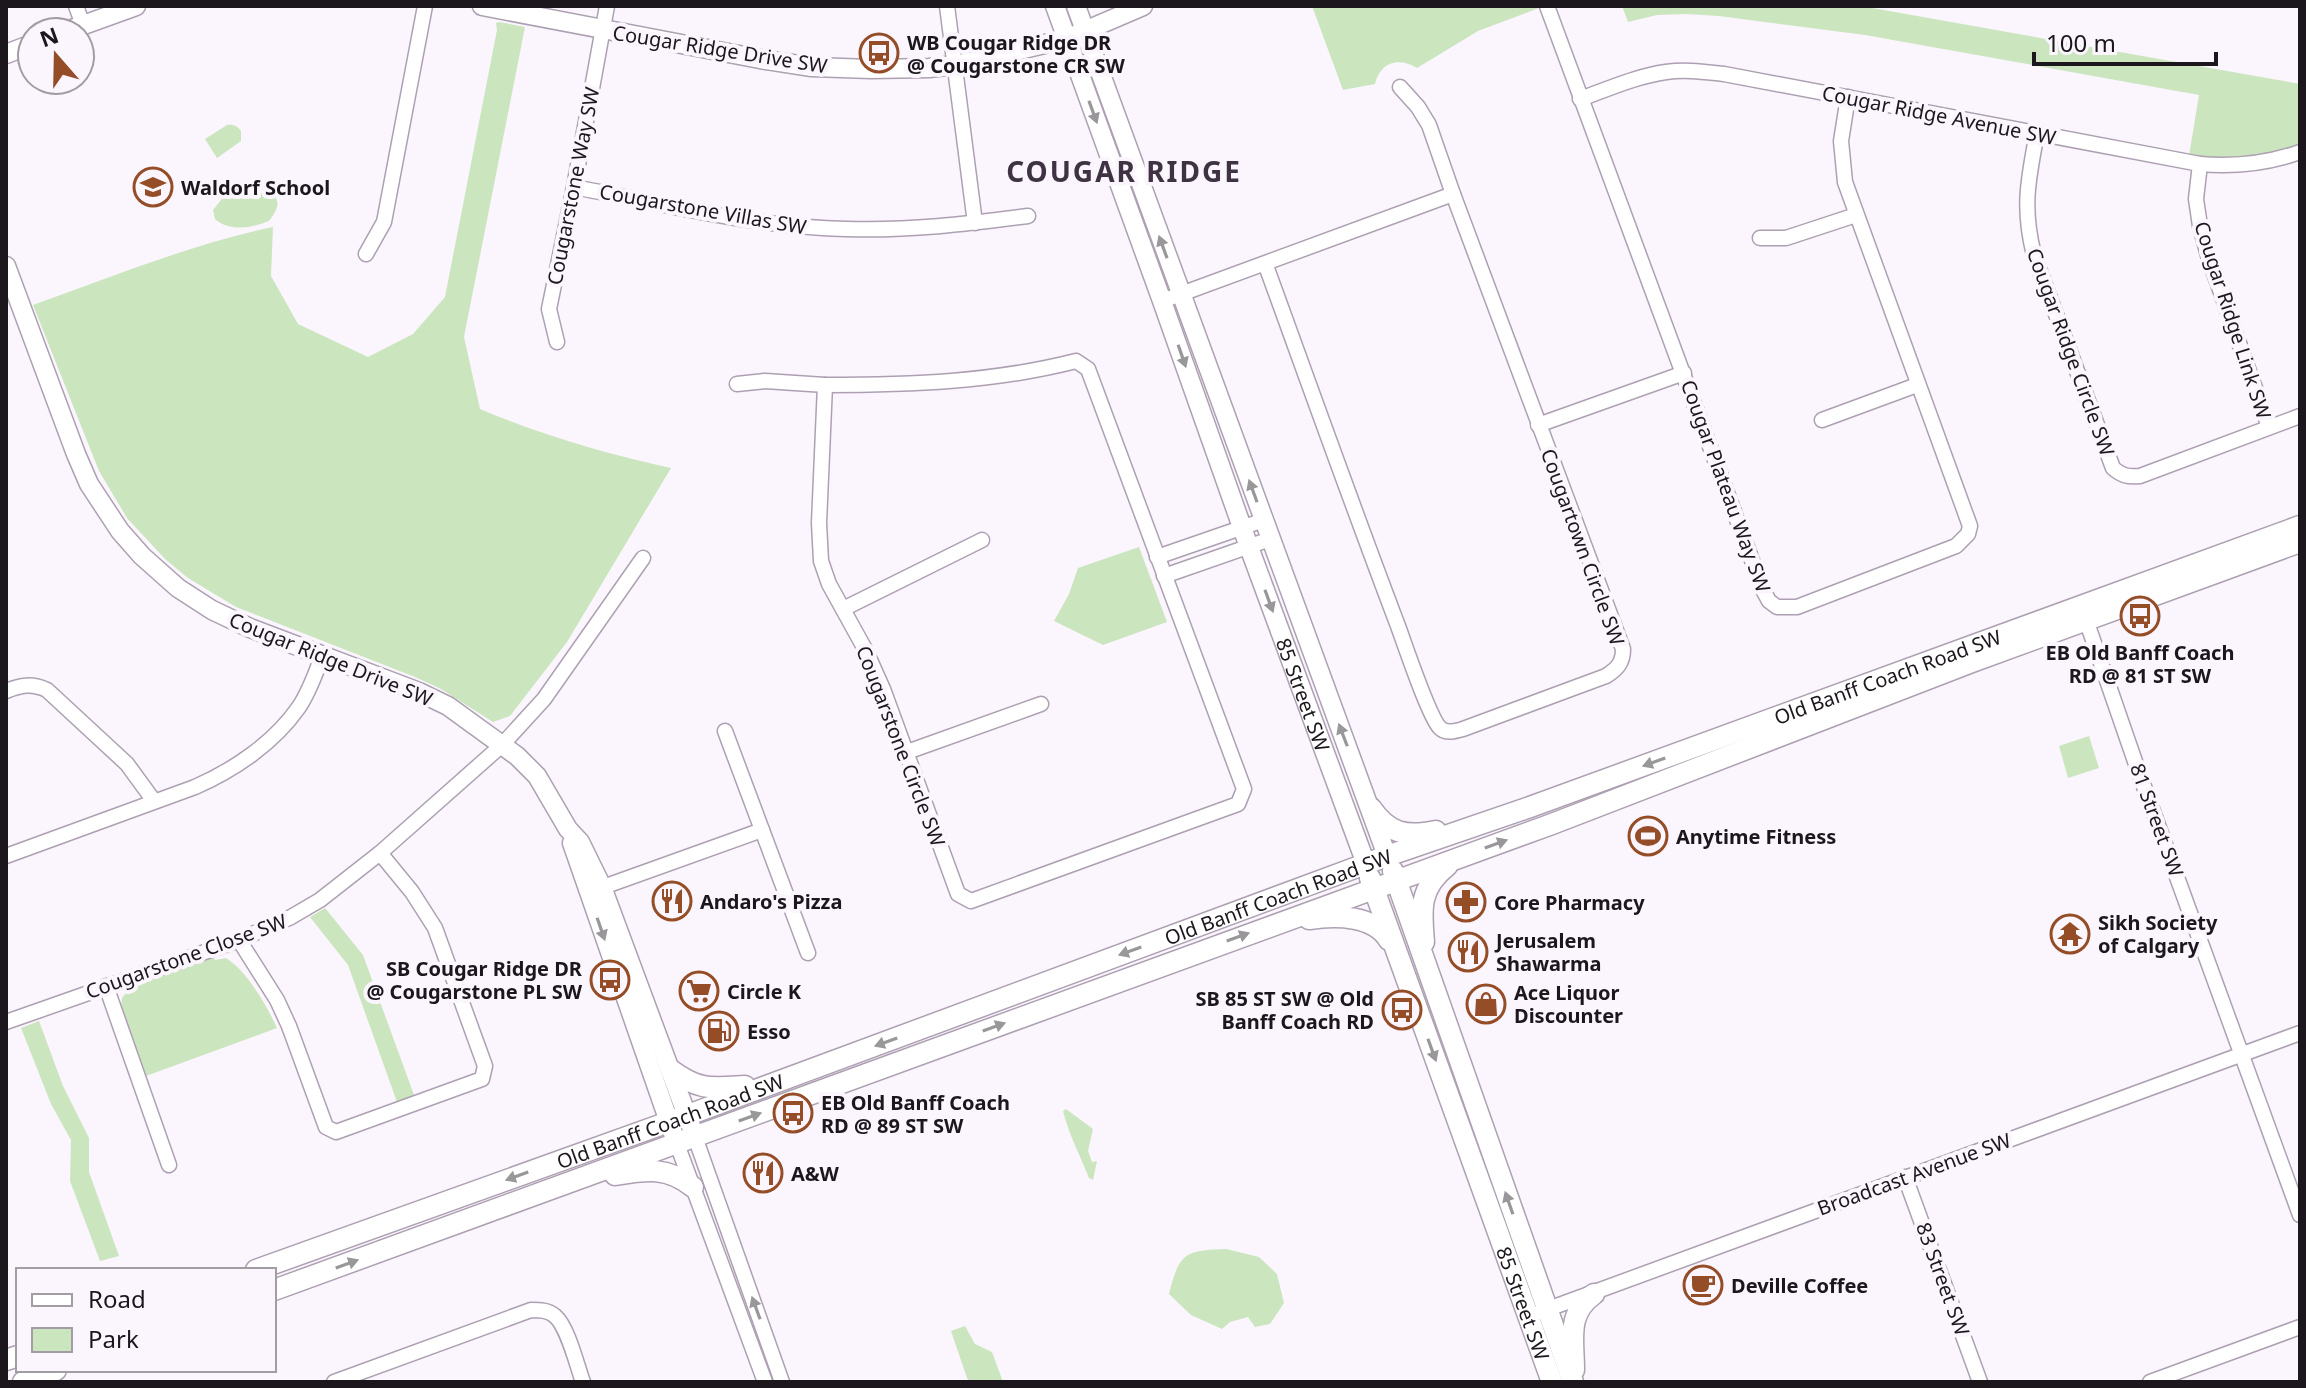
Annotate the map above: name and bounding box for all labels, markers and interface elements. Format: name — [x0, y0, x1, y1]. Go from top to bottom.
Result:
north arrow — [16, 16, 96, 96]
scale bar — [2034, 16, 2216, 66]
text: N — [35, 19, 62, 53]
street label: Cougar Ridge Drive SW — [611, 19, 830, 79]
text: 100 m — [2046, 26, 2116, 59]
place label: WB Cougar Ridge DR @ Cougarstone CR SW — [907, 29, 1126, 79]
bus stop icon: WB Cougar Ridge DR @ Cougarstone CR SW — [858, 32, 900, 74]
street label: Cougar Ridge Avenue SW — [1820, 79, 2059, 151]
street label: Cougarstone Way SW — [541, 84, 606, 287]
one-way arrow — [1087, 100, 1100, 124]
district label: COUGAR RIDGE — [1006, 152, 1242, 190]
school or university icon: Waldorf School — [132, 166, 174, 208]
place label: Waldorf School — [181, 174, 330, 201]
street label: Cougarstone Villas SW — [597, 177, 809, 241]
street label: Cougar Ridge Link SW — [2188, 218, 2278, 423]
one-way arrow — [1157, 235, 1169, 259]
street label: Cougar Ridge Circle SW — [2021, 244, 2121, 460]
one-way arrow — [1176, 344, 1188, 368]
street label: Cougar Plateau Way SW — [1675, 376, 1777, 596]
street label: Cougartown Circle SW — [1535, 445, 1631, 650]
one-way arrow — [1246, 479, 1259, 503]
one-way arrow — [1263, 589, 1275, 613]
bus stop icon: EB Old Banff Coach RD @ 81 ST SW — [2119, 595, 2161, 637]
street label: Cougar Ridge Drive SW — [225, 606, 437, 712]
street label: Old Banff Coach Road SW — [1770, 623, 2005, 730]
street label: 85 Street SW — [1270, 634, 1337, 755]
place label: EB Old Banff Coach RD @ 81 ST SW — [2046, 639, 2234, 689]
street label: Cougarstone Circle SW — [850, 642, 952, 851]
one-way arrow — [1336, 723, 1349, 747]
one-way arrow — [1642, 756, 1666, 769]
street label: 81 Street SW — [2124, 760, 2190, 881]
sports icon: Anytime Fitness — [1627, 815, 1669, 857]
place label: Anytime Fitness — [1676, 823, 1836, 850]
one-way arrow — [1484, 838, 1508, 850]
street label: Old Banff Coach Road SW — [1161, 842, 1395, 951]
restaurant icon: Andaro's Pizza — [651, 880, 693, 922]
pharmacy icon: Core Pharmacy — [1445, 881, 1487, 923]
place label: Andaro's Pizza — [700, 888, 842, 915]
place label: Core Pharmacy — [1494, 889, 1645, 916]
street label: Cougarstone Close SW — [82, 907, 291, 1005]
place label: Sikh Society of Calgary — [2098, 909, 2218, 959]
temple icon: Sikh Society of Calgary — [2049, 913, 2091, 955]
one-way arrow — [596, 918, 608, 942]
place label: Jerusalem Shawarma — [1494, 927, 1602, 977]
one-way arrow — [1226, 930, 1250, 943]
restaurant icon: Jerusalem Shawarma — [1447, 931, 1489, 973]
one-way arrow — [1118, 946, 1142, 958]
place label: SB Cougar Ridge DR @ Cougarstone PL SW — [366, 955, 583, 1005]
bus stop icon: SB Cougar Ridge DR @ Cougarstone PL SW — [589, 959, 631, 1001]
supermarket icon: Circle K — [678, 970, 720, 1012]
place label: Circle K — [727, 978, 802, 1005]
place label: Ace Liquor Discounter — [1514, 979, 1623, 1029]
shop icon: Ace Liquor Discounter — [1465, 983, 1507, 1025]
place label: SB 85 ST SW @ Old Banff Coach RD — [1196, 985, 1374, 1035]
bus stop icon: SB 85 ST SW @ Old Banff Coach RD — [1381, 989, 1423, 1031]
fuel station icon: Esso — [698, 1010, 740, 1052]
place label: Esso — [747, 1018, 791, 1045]
one-way arrow — [982, 1020, 1006, 1033]
one-way arrow — [874, 1036, 898, 1048]
one-way arrow — [1426, 1038, 1439, 1062]
street label: Old Banff Coach Road SW — [553, 1067, 788, 1175]
place label: EB Old Banff Coach RD @ 89 ST SW — [821, 1089, 1010, 1139]
bus stop icon: EB Old Banff Coach RD @ 89 ST SW — [772, 1092, 814, 1134]
one-way arrow — [738, 1110, 762, 1123]
street label: Broadcast Avenue SW — [1813, 1126, 2015, 1222]
restaurant icon: A&W — [742, 1152, 784, 1194]
place label: A&W — [791, 1160, 839, 1187]
one-way arrow — [504, 1171, 528, 1183]
one-way arrow — [1503, 1191, 1515, 1215]
street label: 83 Street SW — [1910, 1219, 1976, 1340]
street label: 85 Street SW — [1491, 1243, 1557, 1364]
one-way arrow — [335, 1257, 359, 1269]
cafe icon: Deville Coffee — [1682, 1264, 1724, 1306]
legend — [16, 1268, 276, 1372]
place label: Deville Coffee — [1731, 1272, 1868, 1299]
text: Road — [88, 1282, 146, 1315]
one-way arrow — [750, 1296, 762, 1320]
text: Park — [88, 1322, 139, 1355]

